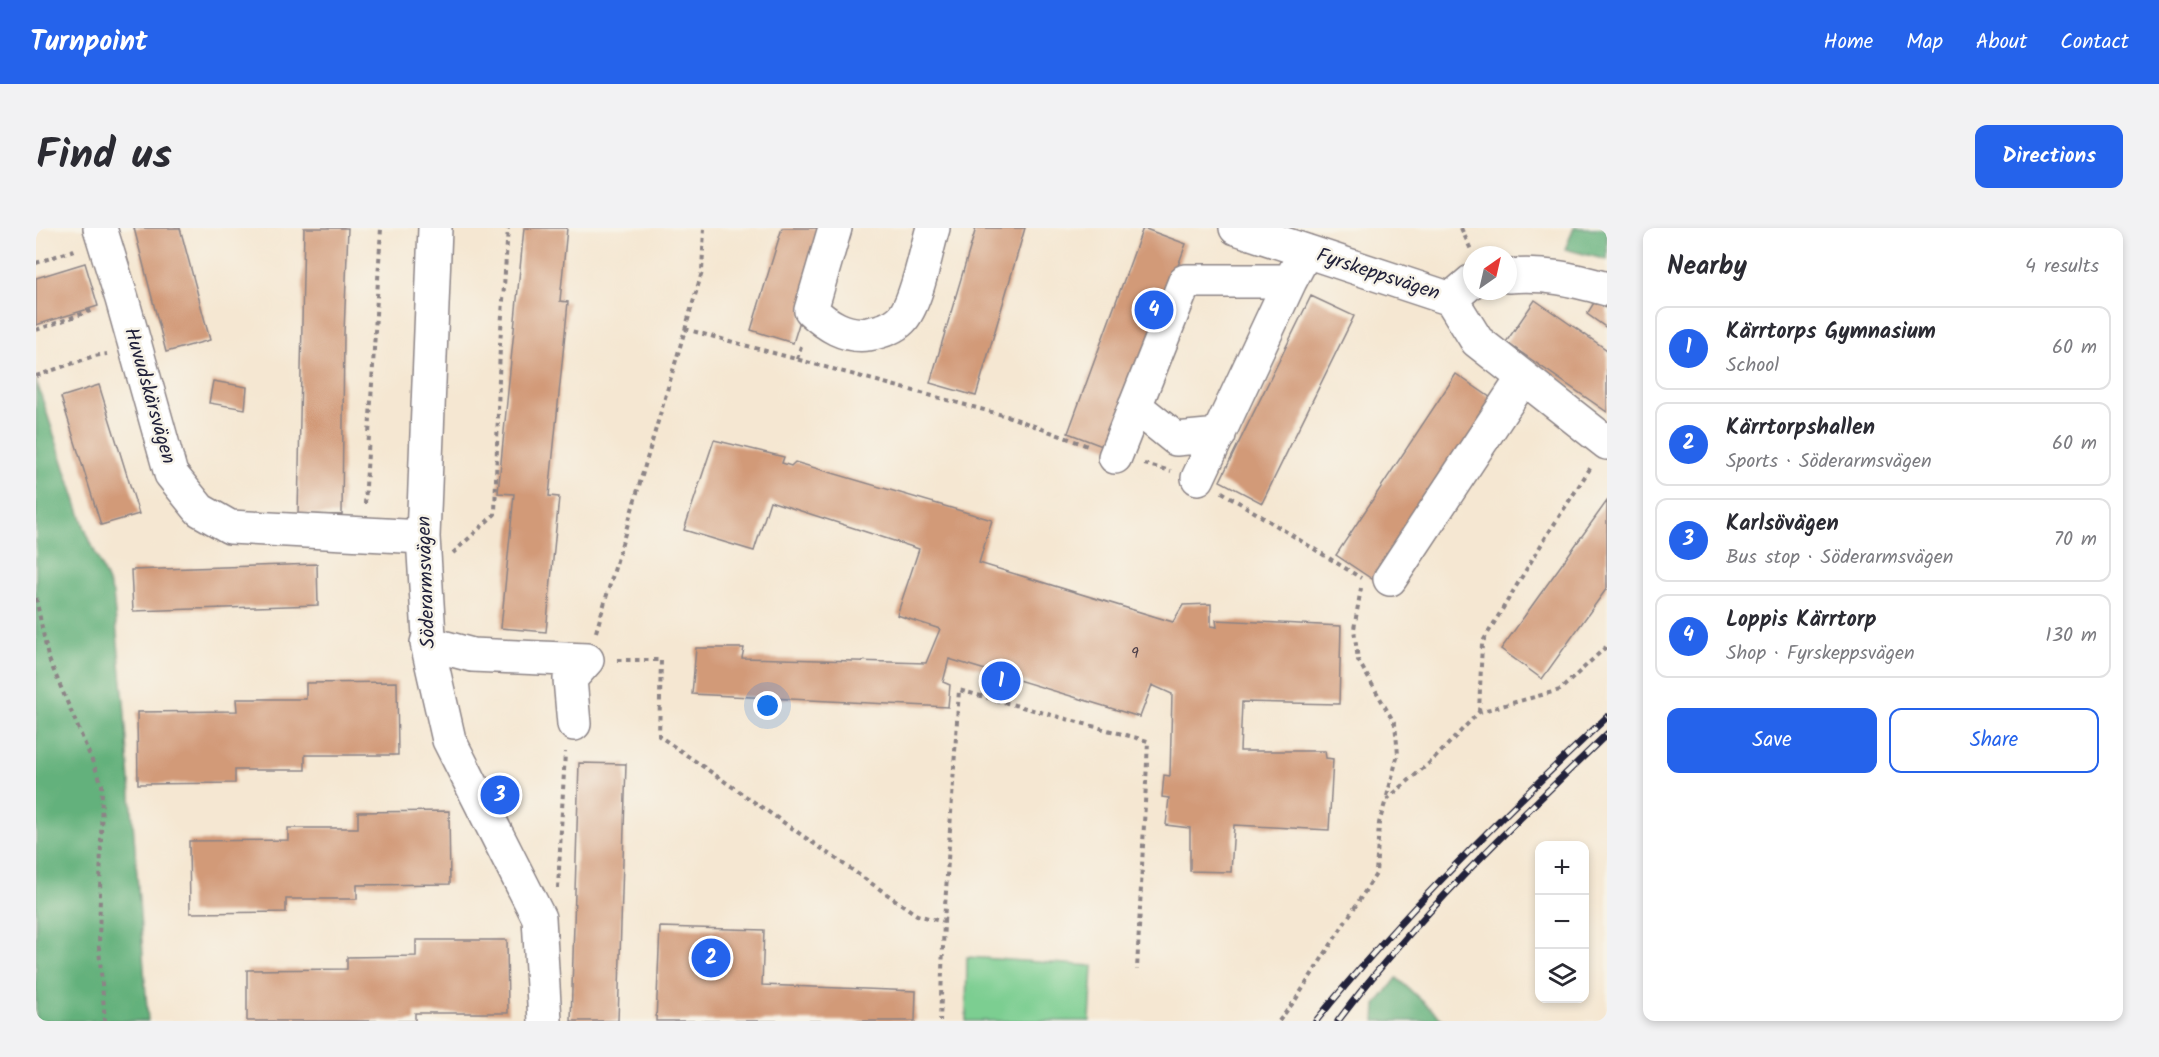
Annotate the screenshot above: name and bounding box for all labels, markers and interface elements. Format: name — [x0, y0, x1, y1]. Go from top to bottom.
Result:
text: Turnpoint — [30, 20, 148, 65]
text: Home — [1824, 26, 1873, 59]
text: Map — [1906, 26, 1943, 59]
text: About — [1976, 26, 2027, 59]
text: Contact — [2060, 26, 2129, 59]
text: Find us — [36, 123, 172, 190]
button: Directions — [1975, 125, 2123, 188]
street label: Fyrskeppsvägen — [1312, 240, 1444, 310]
north arrow — [1463, 246, 1517, 300]
text: Nearby — [1667, 246, 1747, 288]
text: 4 results — [2025, 251, 2099, 283]
pin: 4 — [1134, 288, 1174, 332]
text: Kärrtorps Gymnasium — [1726, 315, 1936, 350]
street label: Huvudskärsvägen — [114, 324, 184, 468]
text: 1 — [1685, 332, 1692, 364]
text: 60 m — [2052, 332, 2097, 364]
text: School — [1726, 350, 1779, 382]
text: Kärrtorpshallen — [1726, 411, 1875, 446]
text: 2 — [1683, 428, 1694, 460]
text: 60 m — [2052, 428, 2097, 460]
text: Sports · Söderarmsvägen — [1726, 446, 1932, 478]
text: Karlsövägen — [1726, 507, 1839, 542]
street label: Söderarmsvägen — [409, 515, 445, 649]
text: 3 — [1683, 524, 1694, 556]
text: 70 m — [2054, 524, 2097, 556]
text: Bus stop · Söderarmsvägen — [1726, 542, 1953, 574]
text: Loppis Kärrtorp — [1726, 603, 1877, 638]
text: 4 — [1683, 620, 1694, 652]
text: 130 m — [2045, 620, 2097, 652]
text: Shop · Fyrskeppsvägen — [1726, 638, 1915, 670]
house number: 9 — [1131, 641, 1139, 666]
pin: 1 — [982, 658, 1020, 704]
your location — [753, 691, 782, 720]
button: Save — [1667, 708, 1877, 773]
button: Share — [1889, 708, 2099, 773]
pin: 3 — [480, 772, 520, 818]
map controls — [1535, 841, 1589, 1003]
button: + — [1535, 841, 1589, 895]
button: − — [1535, 895, 1589, 949]
pin: 2 — [692, 936, 730, 980]
button: layers — [1535, 949, 1589, 1003]

